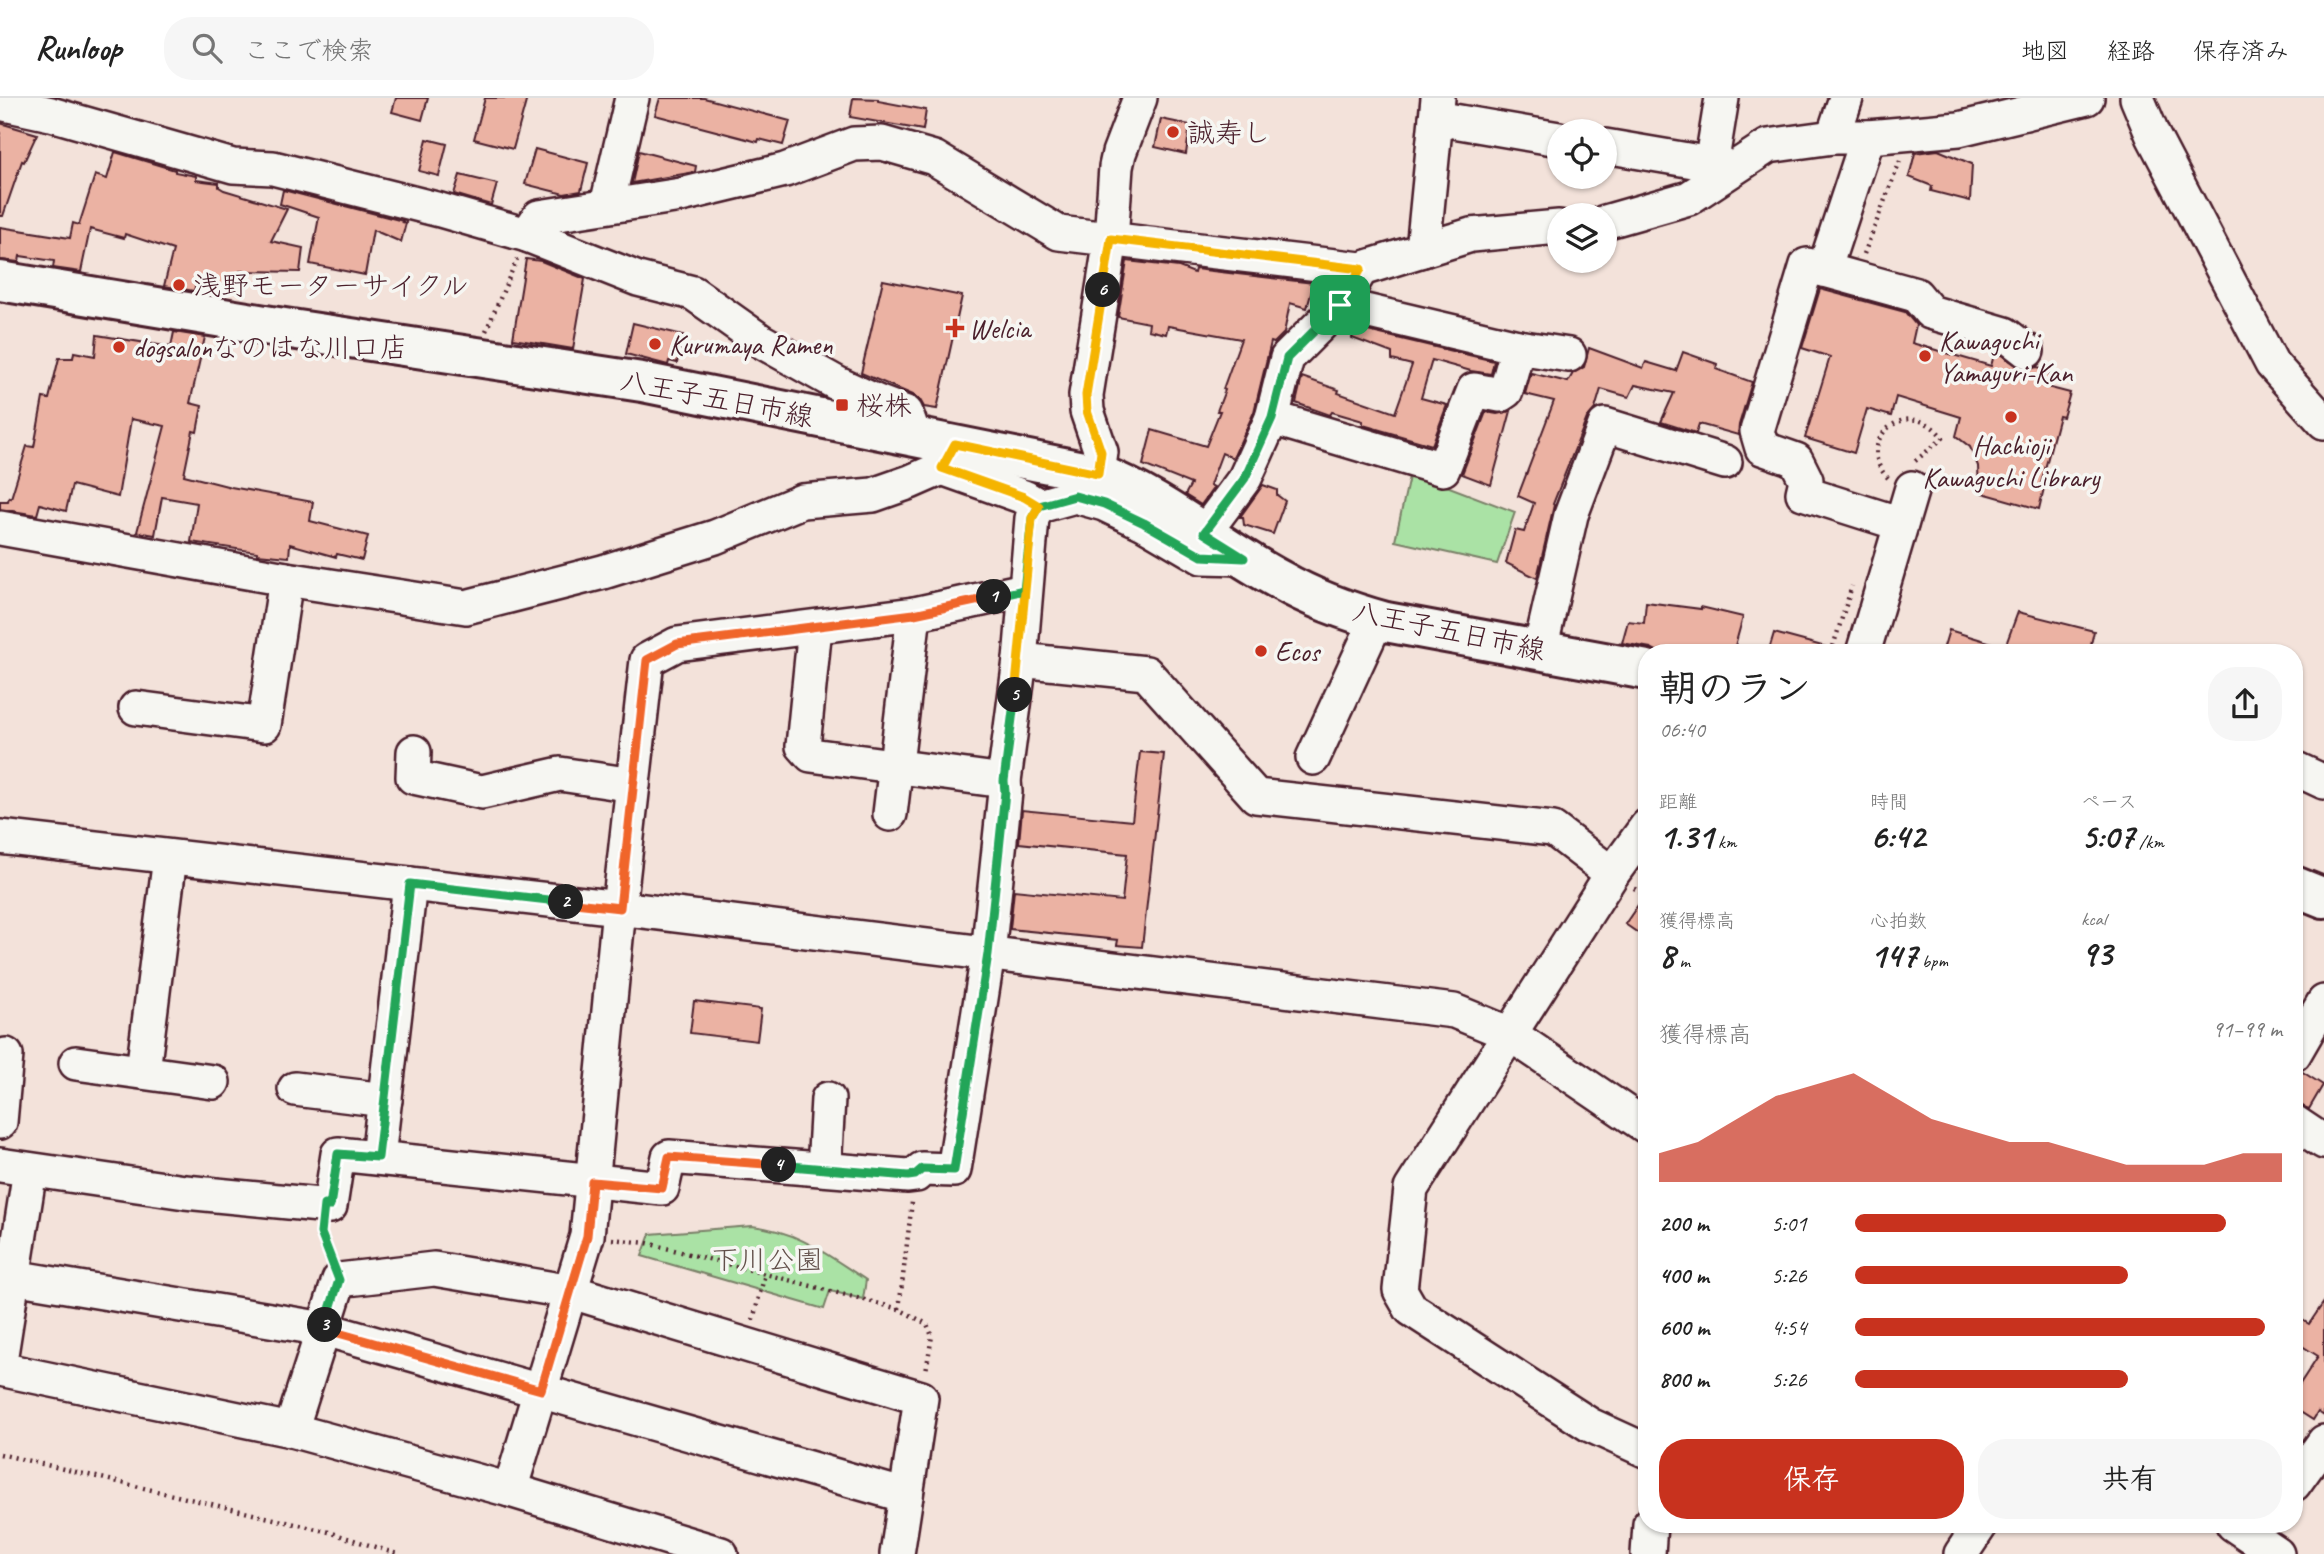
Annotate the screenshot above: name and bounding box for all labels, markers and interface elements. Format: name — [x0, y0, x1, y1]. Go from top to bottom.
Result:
search box — [164, 17, 654, 80]
text: Runloop — [35, 27, 122, 69]
icon: search — [188, 29, 226, 67]
text: ここで検索 — [244, 34, 374, 67]
text: 地図 — [2021, 36, 2069, 66]
text: 経路 — [2107, 36, 2155, 66]
text: 保存済み — [2193, 36, 2289, 66]
place label: 誠寿し — [1187, 115, 1271, 150]
map controls — [1547, 119, 1617, 273]
button: locate — [1547, 119, 1617, 189]
marker: 誠寿し — [1165, 124, 1181, 140]
button: layers — [1547, 203, 1617, 273]
place label: 浅野モーターサイクル — [193, 268, 469, 303]
pin: 6 — [1086, 272, 1120, 308]
pin — [1310, 275, 1370, 335]
marker: 浅野モーターサイクル — [171, 277, 187, 293]
text: 6 — [1098, 277, 1107, 301]
icon: arrive — [1321, 286, 1359, 324]
place label: Welcia — [969, 311, 1033, 346]
marker: Welcia — [947, 320, 963, 336]
place label: Kawaguchi Yamayuri-Kan — [1939, 323, 2074, 390]
place label: Kurumaya Ramen — [669, 327, 833, 362]
place label: dogsalonなのはな川口店 — [133, 330, 408, 365]
marker: Kurumaya Ramen — [647, 336, 663, 352]
marker: dogsalonなのはな川口店 — [111, 339, 127, 355]
marker: Kawaguchi Yamayuri-Kan — [1917, 348, 1933, 364]
street label: 八王子五日市線 — [617, 363, 816, 434]
place label: 桜株 — [856, 388, 912, 423]
marker: 桜株 — [834, 397, 850, 413]
marker: Hachioji Kawaguchi Library — [2003, 409, 2019, 425]
place label: Hachioji Kawaguchi Library — [1923, 428, 2102, 495]
pin: 1 — [976, 580, 1012, 614]
text: 1 — [989, 584, 998, 608]
street label: 八王子五日市線 — [1349, 593, 1548, 668]
place label: Ecos — [1275, 634, 1322, 669]
marker: Ecos — [1253, 643, 1269, 659]
text: 朝のラン — [1659, 665, 1811, 712]
button: share — [2208, 667, 2282, 741]
pin: 5 — [998, 678, 1032, 712]
text: 5 — [1010, 682, 1019, 706]
text: 06:40 — [1659, 715, 1705, 744]
text: 距離 — [1659, 790, 1697, 814]
text: 時間 — [1870, 790, 1908, 814]
text: ペース — [2081, 790, 2137, 814]
text: 1.31 — [1659, 814, 1713, 859]
text: 6:42 — [1870, 814, 1925, 859]
text: 5:07 — [2081, 814, 2134, 859]
text: km — [1713, 830, 1736, 854]
text: /km — [2134, 830, 2164, 854]
pin: 2 — [548, 884, 584, 920]
text: 2 — [561, 889, 570, 913]
text: kcal — [2081, 907, 2106, 931]
text: 獲得標高 — [1659, 909, 1735, 933]
text: 心拍数 — [1870, 909, 1927, 933]
text: 93 — [2081, 931, 2112, 976]
text: 8 — [1659, 933, 1675, 978]
text: 147 — [1870, 933, 1917, 978]
text: m — [1675, 949, 1690, 973]
text: bpm — [1917, 949, 1948, 973]
text: 91–99 m — [2212, 1015, 2282, 1044]
text: 獲得標高 — [1659, 1020, 1751, 1049]
pin: 4 — [762, 1148, 796, 1182]
text: 4 — [774, 1152, 783, 1176]
text: 200 m — [1659, 1209, 1709, 1238]
text: 5:01 — [1771, 1209, 1807, 1238]
park label: 下川公園 — [711, 1242, 823, 1277]
text: 400 m — [1659, 1261, 1709, 1290]
text: 5:26 — [1771, 1261, 1807, 1290]
pin: 3 — [308, 1308, 342, 1342]
text: 3 — [320, 1312, 329, 1336]
text: 600 m — [1659, 1313, 1709, 1342]
text: 4:54 — [1771, 1313, 1807, 1342]
text: 800 m — [1659, 1365, 1709, 1394]
text: 5:26 — [1771, 1365, 1807, 1394]
button: 保存 — [1659, 1439, 1964, 1519]
button: 共有 — [1978, 1439, 2282, 1519]

